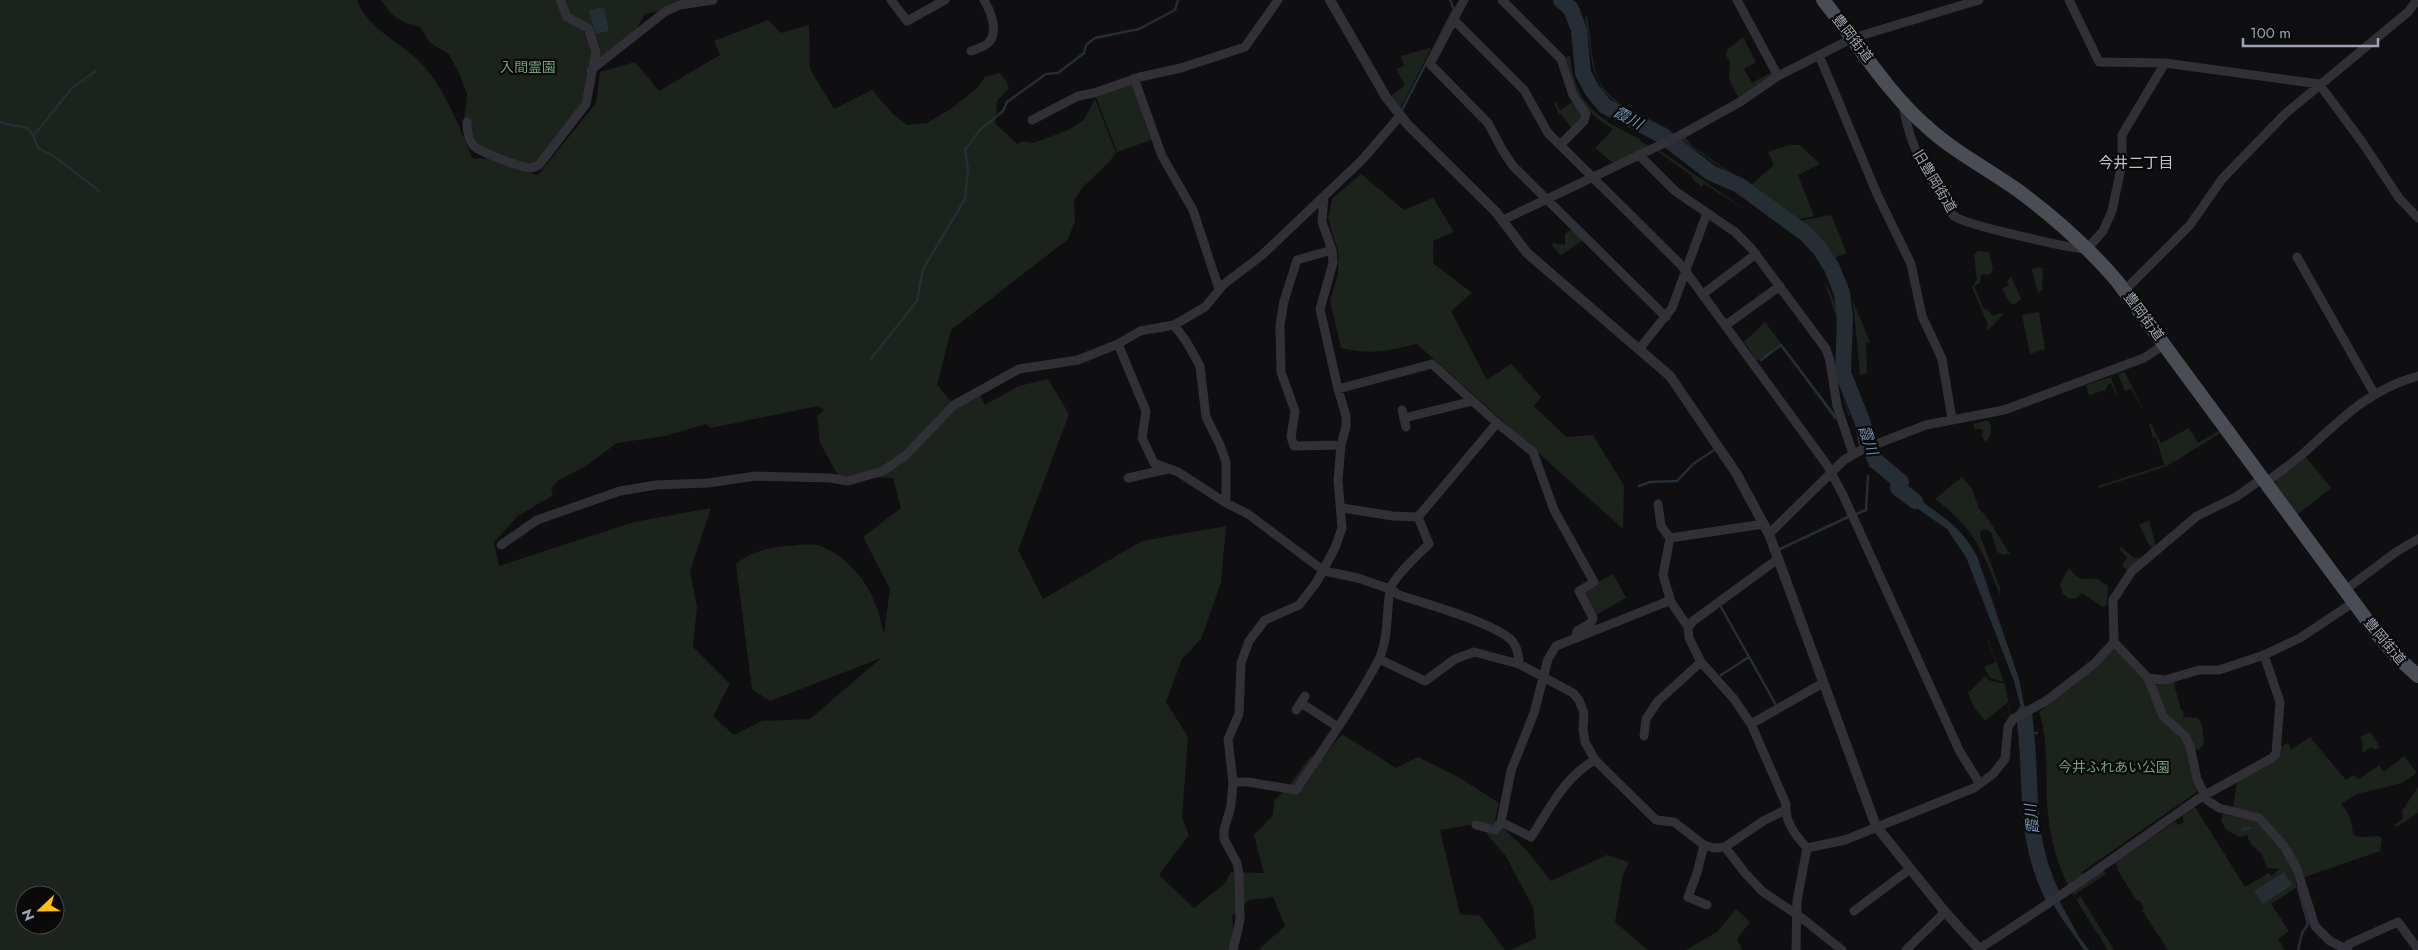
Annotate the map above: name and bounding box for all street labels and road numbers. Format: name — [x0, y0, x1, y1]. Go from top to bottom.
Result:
street label: 豊岡街道 — [1828, 10, 1878, 66]
street label: 旧豊岡街道 — [1908, 146, 1962, 216]
street label: 豊岡街道 — [2119, 288, 2169, 344]
street label: 豊岡街道 — [2359, 613, 2411, 669]

